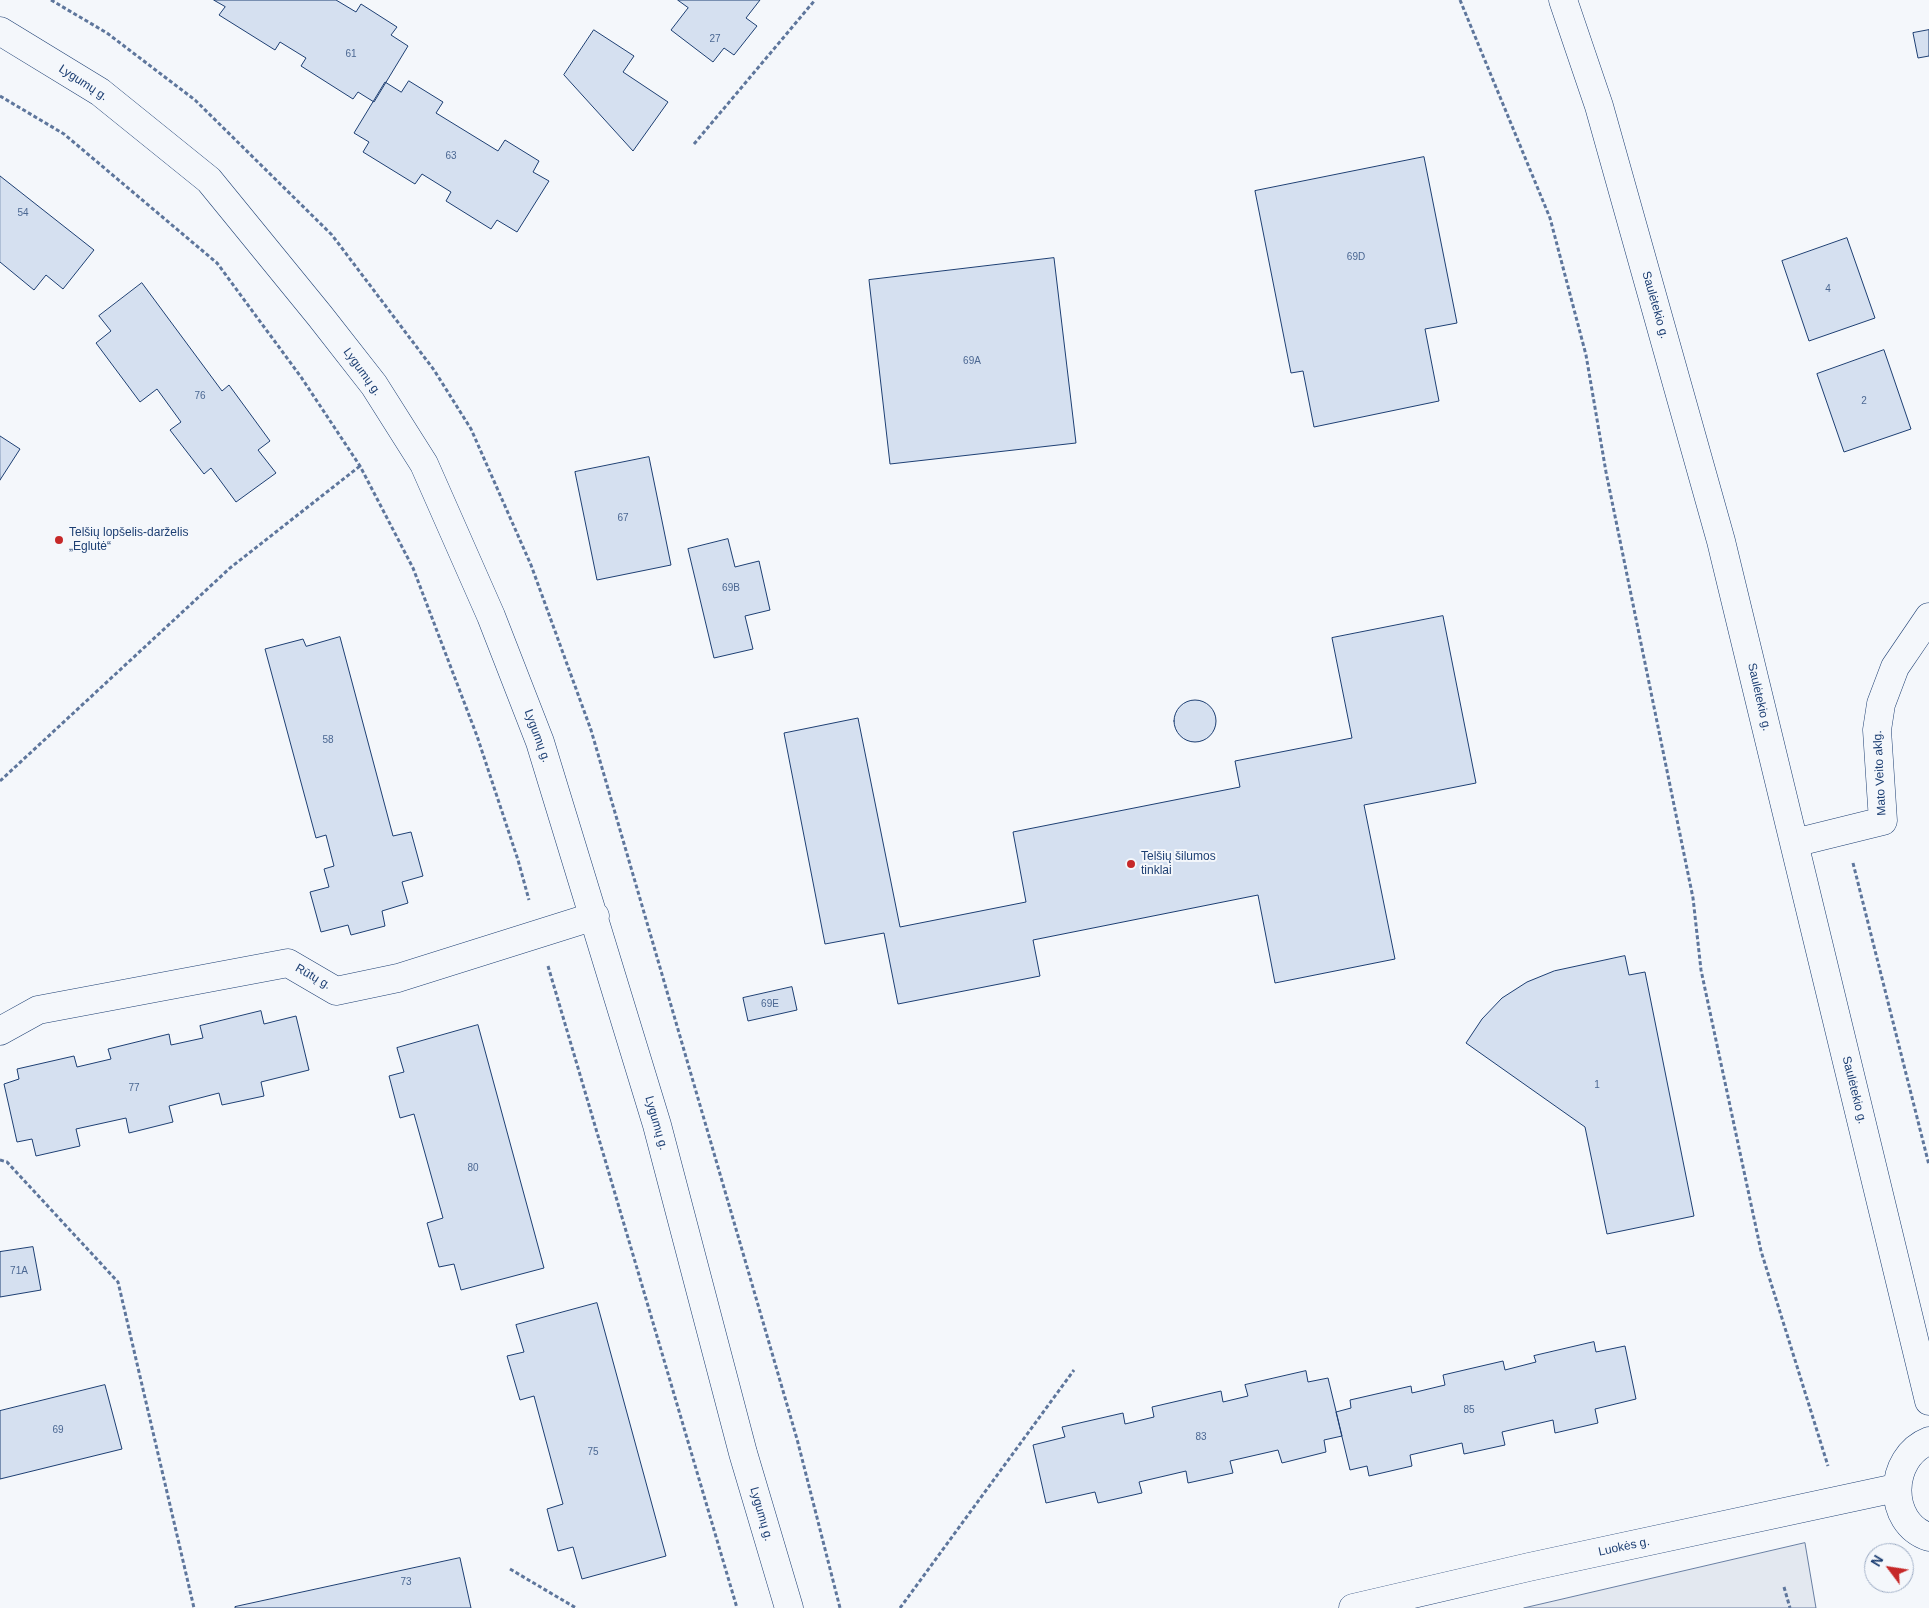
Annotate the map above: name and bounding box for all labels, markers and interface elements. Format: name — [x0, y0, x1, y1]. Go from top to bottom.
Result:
house number: 27 — [709, 33, 721, 45]
house number: 61 — [345, 48, 357, 60]
street label: Lygumų g. — [56, 62, 110, 104]
house number: 63 — [445, 150, 457, 162]
house number: 54 — [17, 207, 29, 219]
house number: 69D — [1347, 251, 1365, 263]
street label: Saulėtekio g. — [1639, 270, 1671, 340]
house number: 4 — [1825, 283, 1831, 295]
street label: Lygumų g. — [340, 345, 384, 399]
house number: 69A — [963, 355, 981, 367]
house number: 76 — [194, 390, 206, 402]
house number: 2 — [1861, 395, 1867, 407]
house number: 67 — [617, 512, 629, 524]
place label: Telšių lopšelis-darželis „Eglutė“ — [69, 526, 188, 554]
marker: Telšių lopšelis-darželis „Eglutė“ — [53, 534, 65, 546]
house number: 69B — [722, 582, 740, 594]
street label: Saulėtekio g. — [1744, 662, 1774, 732]
street label: Lygumų g. — [521, 707, 553, 765]
street label: Mato Veito aklg. — [1871, 730, 1889, 816]
house number: 58 — [322, 734, 334, 746]
place label: Telšių šilumos tinklai — [1141, 850, 1216, 878]
marker: Telšių šilumos tinklai — [1125, 858, 1137, 870]
street label: Rūtų g. — [293, 961, 333, 993]
house number: 69E — [761, 998, 779, 1010]
street label: Saulėtekio g. — [1839, 1055, 1869, 1125]
house number: 1 — [1594, 1079, 1600, 1091]
house number: 77 — [128, 1082, 140, 1094]
street label: Lygumų g. — [641, 1094, 671, 1152]
house number: 80 — [467, 1162, 479, 1174]
house number: 71A — [10, 1265, 28, 1277]
house number: 85 — [1463, 1404, 1475, 1416]
house number: 69 — [52, 1424, 64, 1436]
house number: 83 — [1195, 1431, 1207, 1443]
house number: 75 — [587, 1446, 599, 1458]
street label: Lygumų g. — [746, 1485, 776, 1543]
street label: Luokės g. — [1597, 1535, 1651, 1559]
north arrow — [1864, 1543, 1914, 1593]
text: N — [1868, 1552, 1886, 1569]
house number: 73 — [400, 1576, 412, 1588]

